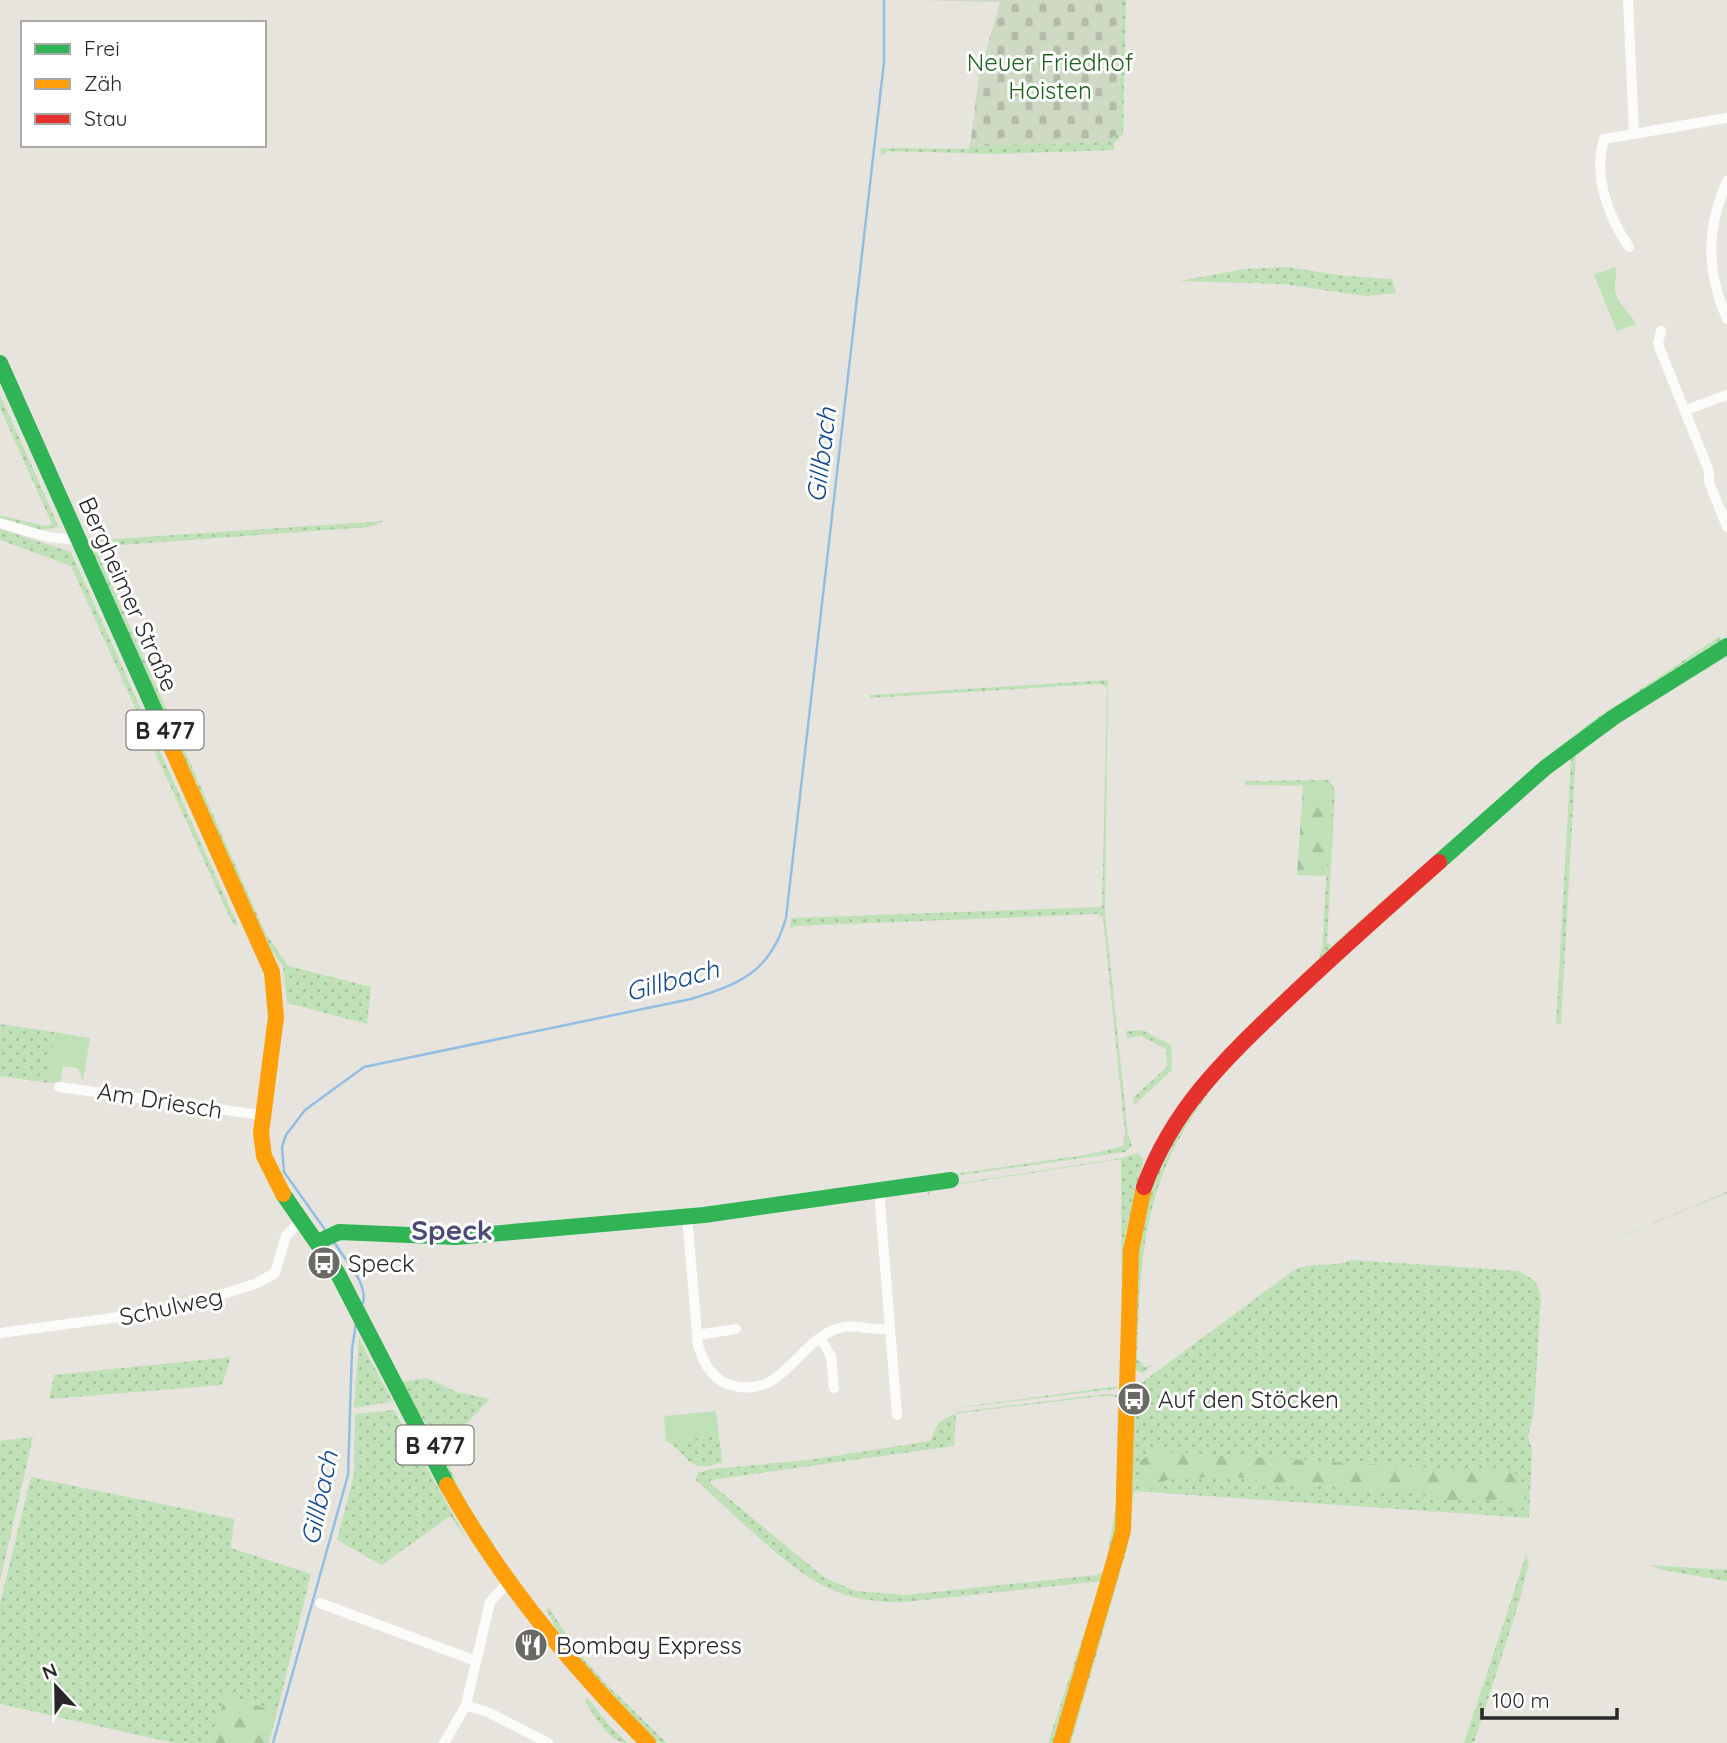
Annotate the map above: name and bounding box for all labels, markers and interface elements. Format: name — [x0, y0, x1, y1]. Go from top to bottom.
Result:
legend — [21, 21, 266, 147]
text: Frei — [84, 35, 120, 61]
park label: Neuer Friedhof Hoisten — [967, 47, 1134, 105]
text: Zäh — [84, 70, 122, 96]
text: Stau — [84, 105, 127, 131]
water label: Gillbach — [799, 404, 843, 504]
street label: Bergheimer Straße — [73, 492, 185, 696]
road number: B 477 — [127, 710, 204, 750]
water label: Gillbach — [622, 951, 724, 1008]
street label: Am Driesch — [95, 1075, 225, 1125]
district label: Speck — [411, 1212, 493, 1247]
bus stop icon: Speck — [305, 1244, 343, 1282]
place label: Speck — [348, 1248, 415, 1278]
street label: Schulweg — [117, 1280, 225, 1332]
bus stop icon: Auf den Stöcken — [1115, 1380, 1153, 1418]
place label: Auf den Stöcken — [1158, 1384, 1339, 1414]
road number: B 477 — [396, 1426, 474, 1464]
water label: Gillbach — [293, 1447, 345, 1548]
restaurant icon: Bombay Express — [512, 1626, 550, 1664]
place label: Bombay Express — [556, 1630, 742, 1660]
north arrow — [21, 1652, 91, 1722]
text: N — [39, 1657, 61, 1685]
scale bar — [1482, 1676, 1617, 1720]
text: 100 m — [1492, 1687, 1550, 1713]

